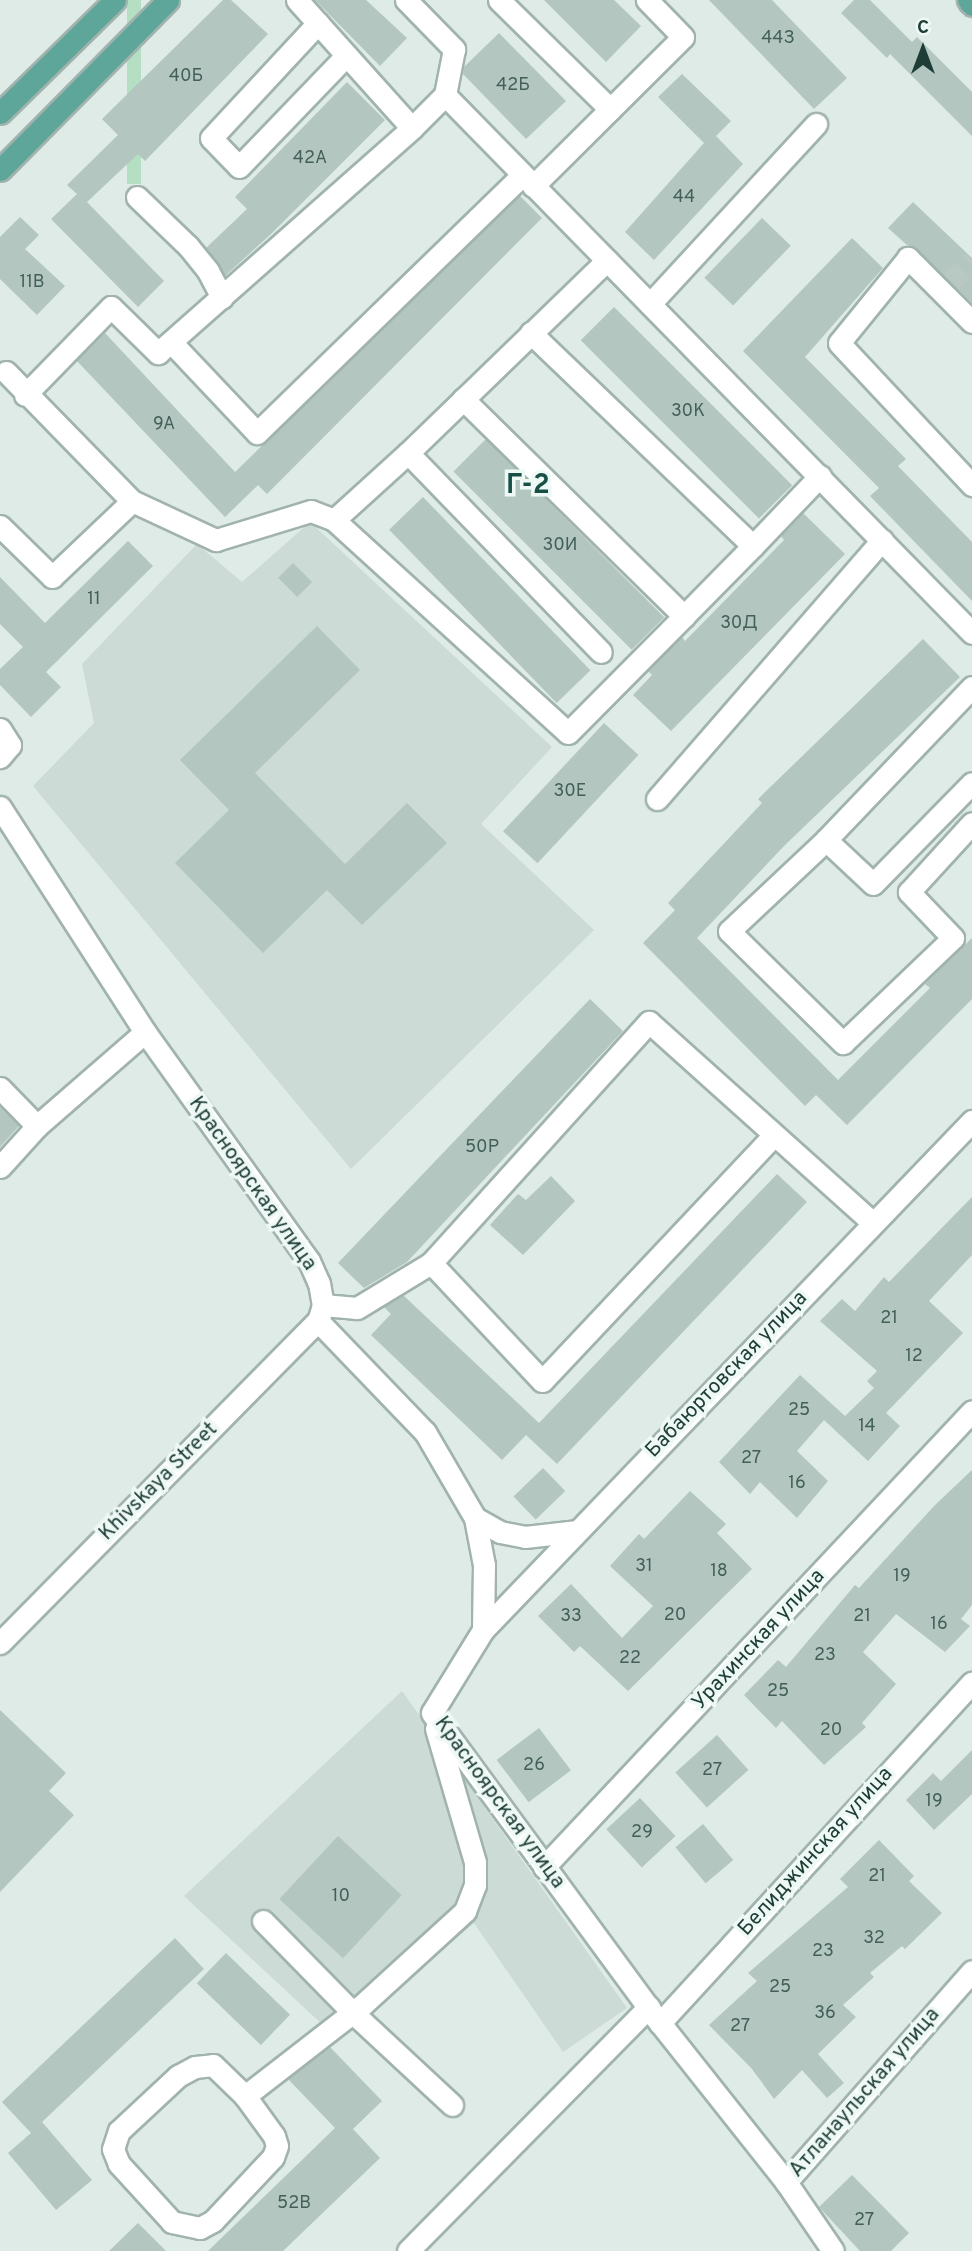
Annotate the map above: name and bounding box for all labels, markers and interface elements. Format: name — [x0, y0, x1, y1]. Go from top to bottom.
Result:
north arrow — [888, 14, 958, 84]
text: С — [917, 16, 929, 40]
house number: 44З — [761, 28, 795, 50]
house number: 40Б — [169, 66, 203, 88]
house number: 42Б — [496, 75, 530, 97]
house number: 42А — [293, 148, 327, 170]
house number: 44 — [673, 187, 695, 209]
house number: 11В — [19, 272, 45, 294]
house number: 30К — [671, 401, 705, 423]
house number: 9А — [153, 414, 175, 436]
district label: Г-2 — [506, 469, 550, 503]
house number: 30И — [543, 535, 577, 557]
house number: 11 — [87, 589, 101, 611]
house number: 30Д — [720, 613, 758, 635]
house number: 30Е — [554, 781, 586, 803]
street label: Красноярская улица — [182, 1092, 322, 1276]
house number: 50Р — [465, 1137, 499, 1159]
street label: Бабаюртовская улица — [641, 1286, 813, 1464]
house number: 21 — [880, 1308, 898, 1330]
house number: 12 — [905, 1346, 923, 1368]
house number: 25 — [788, 1400, 810, 1422]
house number: 14 — [858, 1416, 876, 1438]
street label: Khivskaya Street — [94, 1417, 224, 1547]
house number: 27 — [741, 1448, 761, 1470]
house number: 16 — [788, 1473, 806, 1495]
house number: 31 — [635, 1556, 653, 1578]
house number: 18 — [710, 1561, 728, 1583]
street label: Урахинская улица — [687, 1564, 831, 1716]
house number: 19 — [893, 1566, 911, 1588]
house number: 20 — [664, 1605, 686, 1627]
house number: 33 — [560, 1606, 582, 1628]
house number: 21 — [853, 1606, 871, 1628]
house number: 16 — [930, 1614, 948, 1636]
house number: 23 — [814, 1645, 836, 1667]
house number: 22 — [619, 1648, 641, 1670]
house number: 25 — [767, 1681, 789, 1703]
street label: Красноярская улица — [428, 1712, 570, 1894]
house number: 20 — [820, 1720, 842, 1742]
house number: 26 — [523, 1755, 545, 1777]
house number: 27 — [702, 1760, 722, 1782]
street label: Белиджинская улица — [733, 1762, 899, 1942]
house number: 19 — [925, 1791, 943, 1813]
house number: 29 — [631, 1822, 653, 1844]
house number: 21 — [868, 1866, 886, 1888]
house number: 10 — [332, 1886, 350, 1908]
house number: 32 — [863, 1928, 885, 1950]
house number: 23 — [812, 1941, 834, 1963]
house number: 25 — [769, 1977, 791, 1999]
street label: Атланаульская улица — [784, 2003, 946, 2183]
house number: 36 — [814, 2003, 836, 2025]
house number: 27 — [730, 2016, 750, 2038]
house number: 52В — [277, 2193, 311, 2215]
house number: 27 — [854, 2210, 874, 2232]

